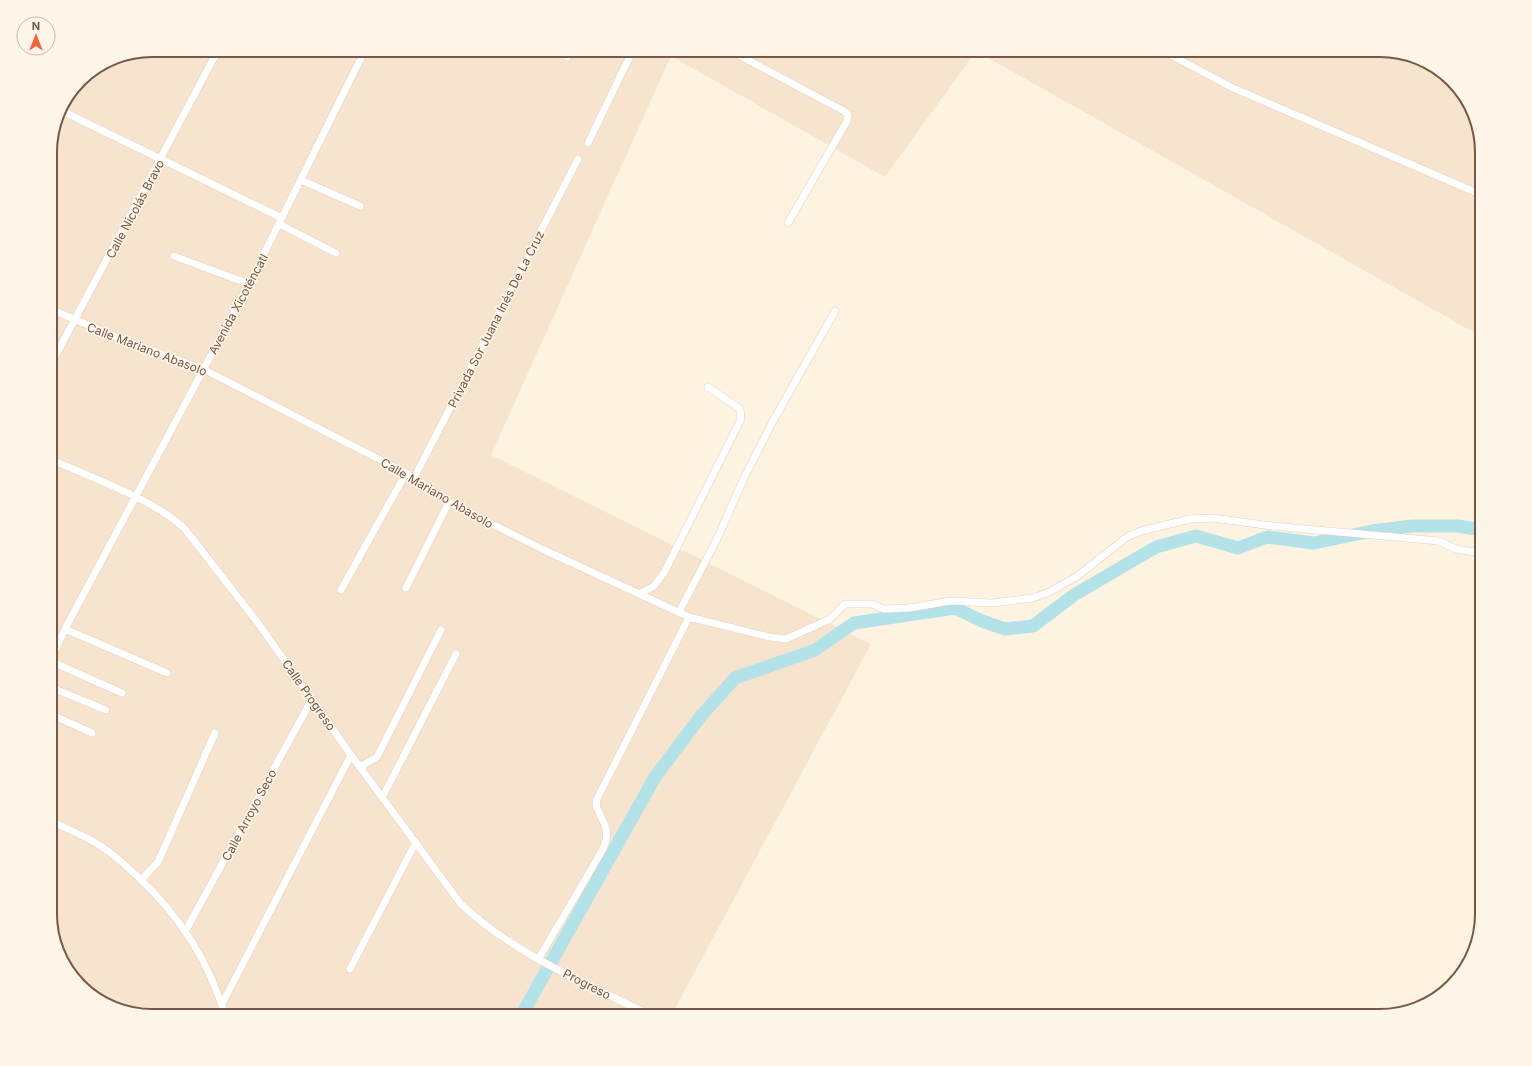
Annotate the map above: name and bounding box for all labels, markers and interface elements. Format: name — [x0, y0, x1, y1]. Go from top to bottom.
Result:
north arrow — [16, 16, 56, 56]
text: N — [32, 19, 40, 33]
street label: Calle Nicolás Bravo — [103, 157, 167, 261]
street label: Privada Sor Juana Inés De La Cruz — [445, 228, 547, 410]
street label: Avenida Xicoténcatl — [205, 251, 271, 357]
street label: Calle Mariano Abasolo — [85, 319, 209, 379]
street label: Calle Mariano Abasolo — [378, 455, 496, 531]
street label: Calle Progreso — [279, 657, 339, 733]
street label: Calle Arroyo Seco — [218, 767, 280, 863]
street label: Progreso — [561, 966, 613, 1002]

